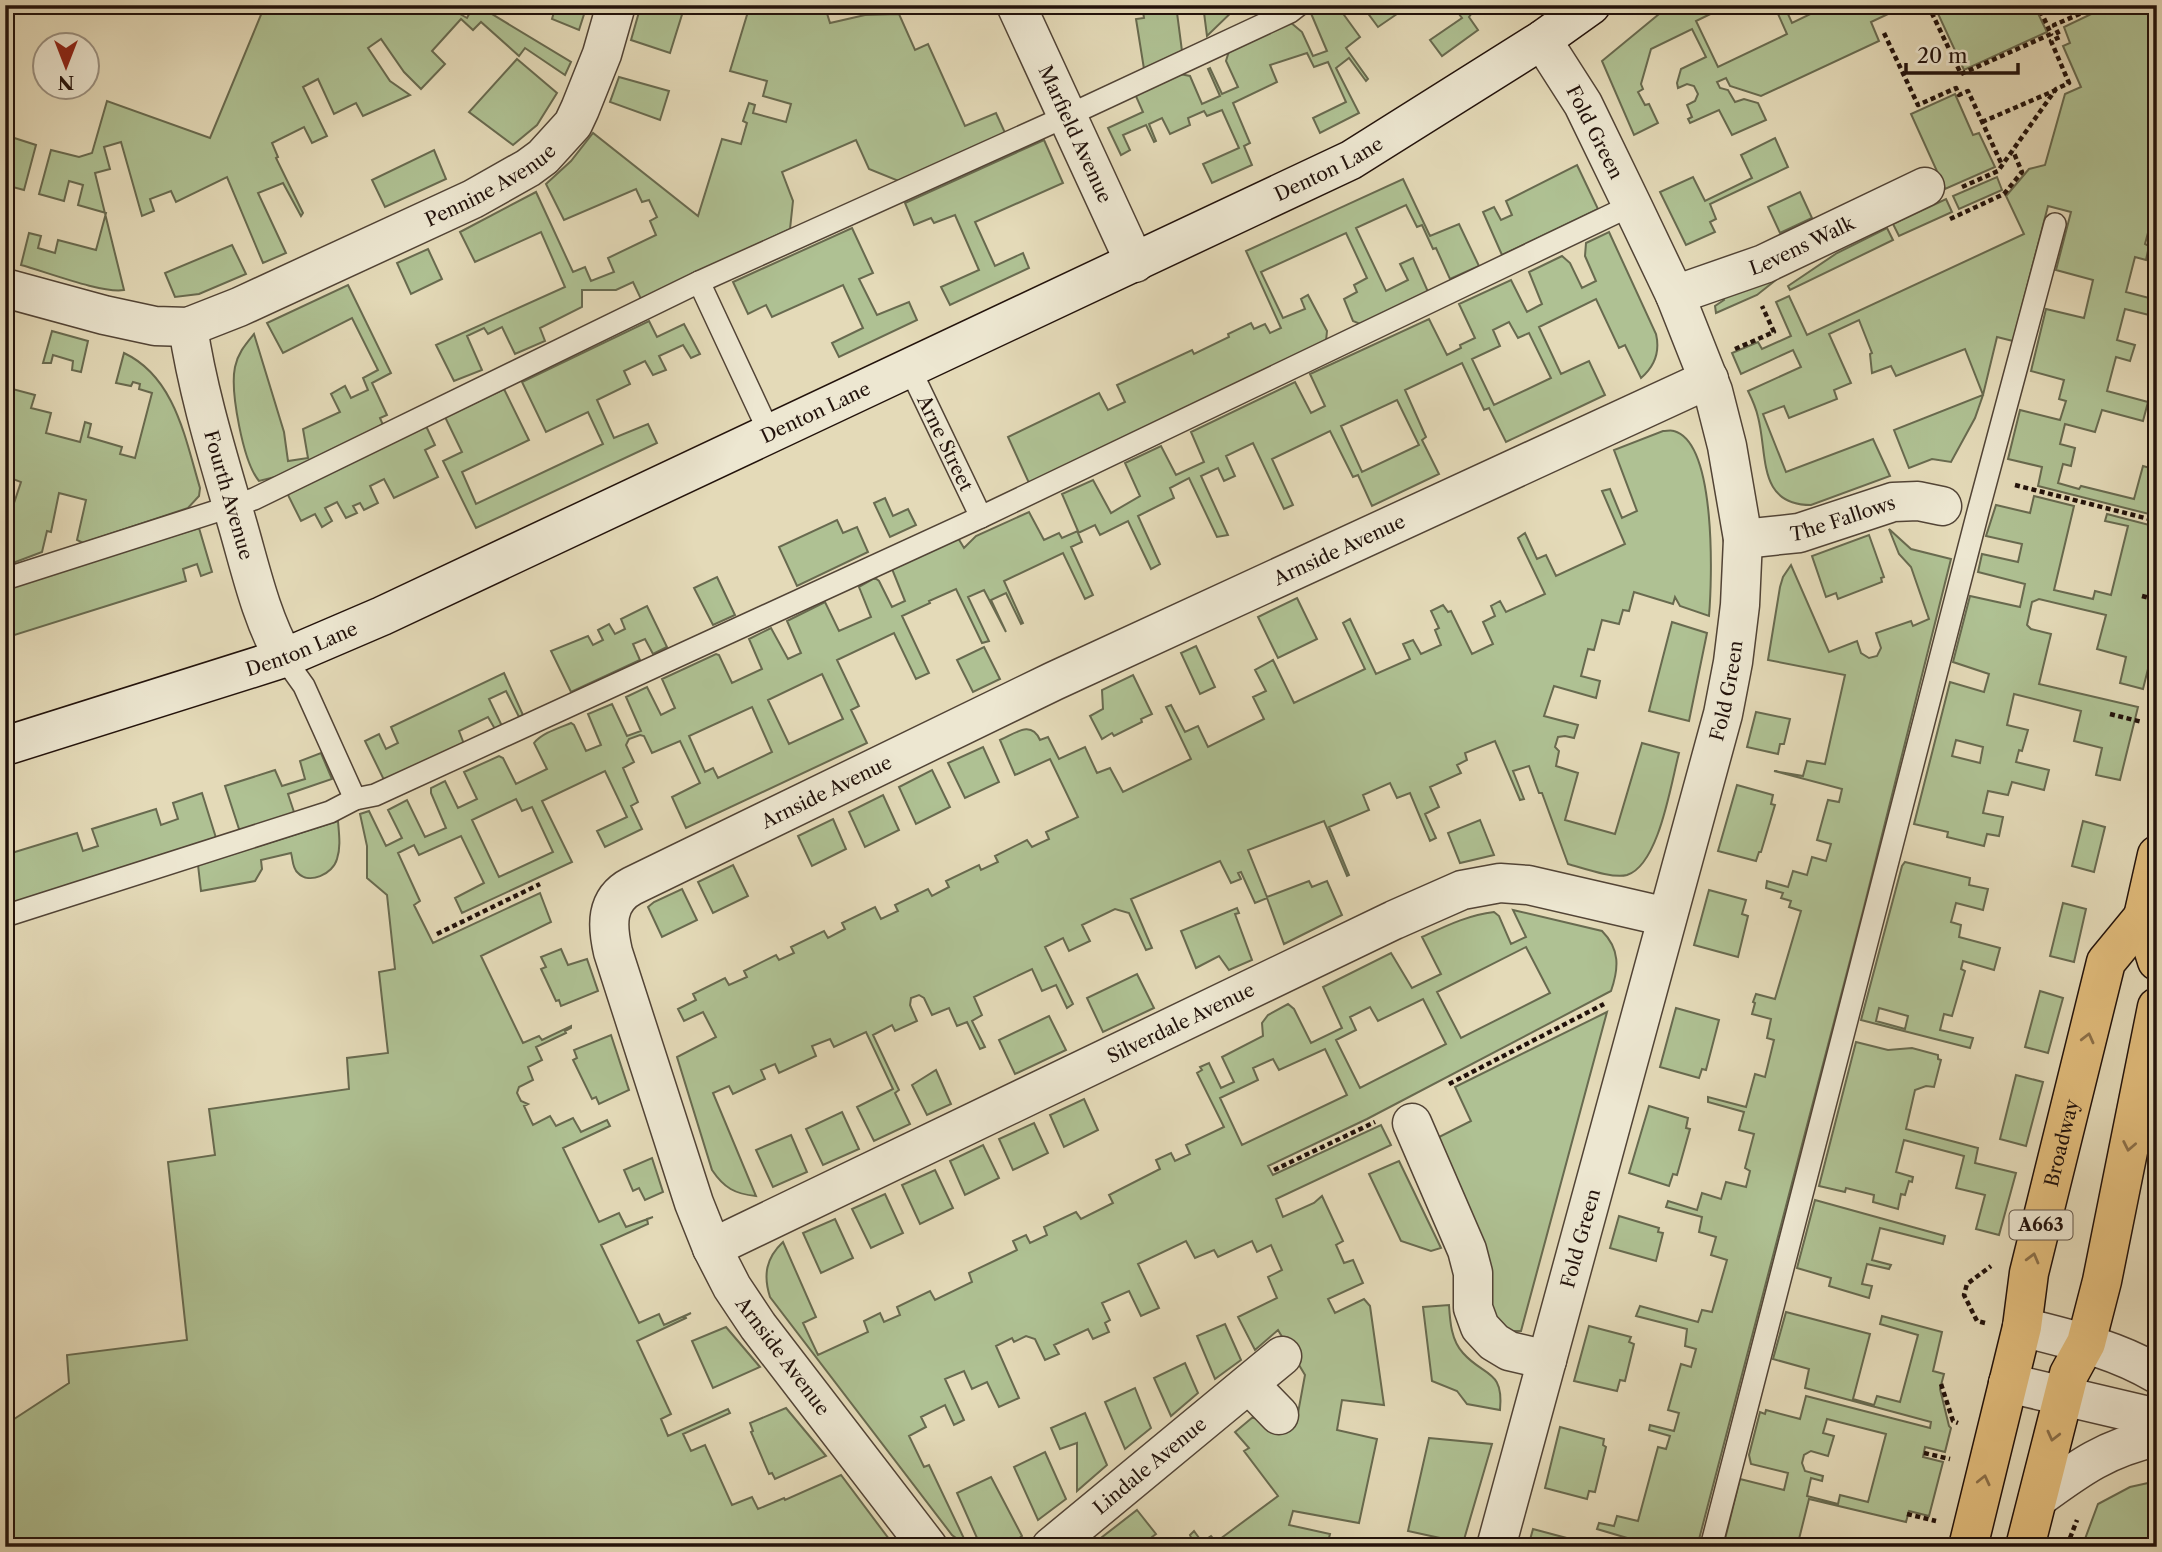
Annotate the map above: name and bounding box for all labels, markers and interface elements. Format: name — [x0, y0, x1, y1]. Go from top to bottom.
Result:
north arrow — [32, 32, 102, 102]
scale bar — [1906, 32, 2018, 76]
text: 20 m — [1917, 43, 1968, 68]
street label: Marfield Avenue — [1033, 62, 1117, 207]
text: N — [58, 71, 74, 94]
street label: Fold Green — [1561, 82, 1628, 183]
street label: Denton Lane — [1271, 132, 1387, 206]
street label: Pennine Avenue — [421, 140, 561, 232]
street label: Levens Walk — [1746, 211, 1859, 280]
street label: Denton Lane — [757, 377, 874, 448]
street label: Arne Street — [912, 391, 978, 495]
street label: Fourth Avenue — [199, 428, 258, 562]
street label: The Fallows — [1789, 491, 1898, 546]
street label: Arnside Avenue — [1269, 510, 1409, 591]
street label: Denton Lane — [243, 617, 361, 681]
street label: Fold Green — [1705, 639, 1748, 743]
street label: Arnside Avenue — [757, 751, 896, 834]
street label: Silverdale Avenue — [1103, 978, 1258, 1068]
one-way arrow — [2080, 1032, 2094, 1044]
street label: Broadway — [2040, 1096, 2084, 1189]
one-way arrow — [2122, 1140, 2137, 1152]
street label: Fold Green — [1556, 1186, 1605, 1291]
road number: A663 — [2010, 1210, 2072, 1240]
one-way arrow — [2025, 1253, 2039, 1265]
street label: Arnside Avenue — [730, 1292, 835, 1420]
street label: Lindale Avenue — [1089, 1412, 1211, 1519]
one-way arrow — [2047, 1430, 2061, 1442]
one-way arrow — [1976, 1474, 1990, 1486]

